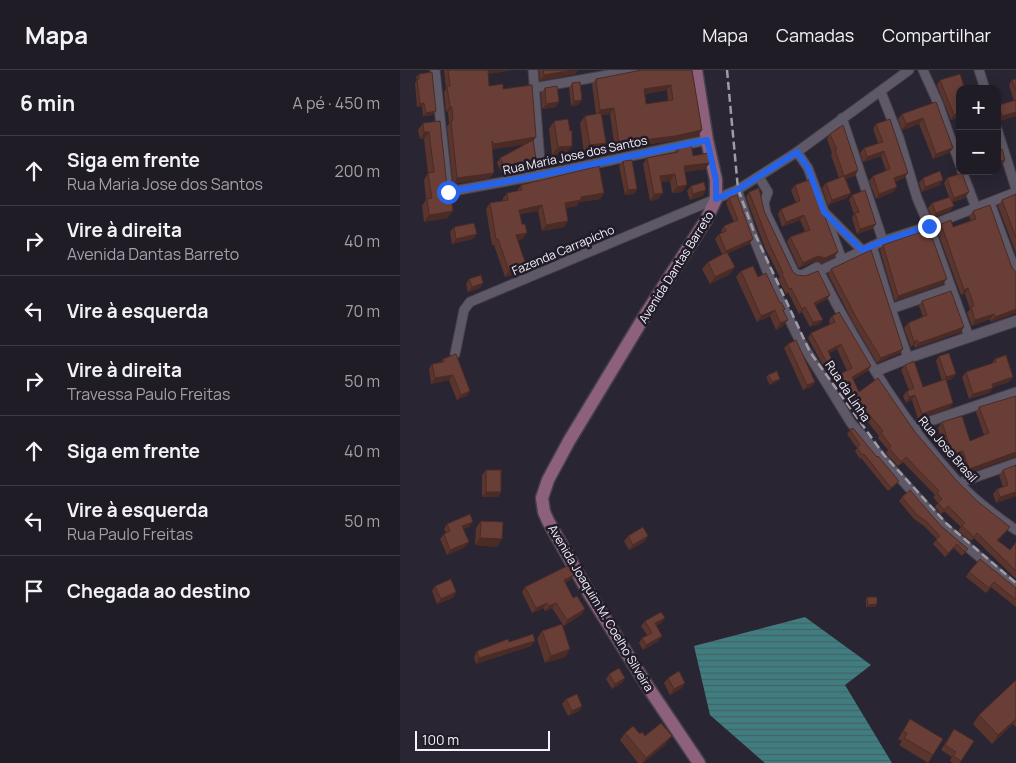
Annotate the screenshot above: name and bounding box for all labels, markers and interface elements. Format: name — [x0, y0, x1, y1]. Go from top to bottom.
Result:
text: Mapa — [25, 18, 88, 51]
text: Mapa — [702, 23, 748, 47]
text: Camadas — [776, 23, 854, 47]
text: Compartilhar — [882, 23, 991, 47]
map controls — [956, 85, 1001, 175]
button: + — [956, 85, 1001, 130]
text: 6 min — [20, 89, 75, 117]
text: A pé · 450 m — [293, 92, 380, 114]
button: − — [956, 130, 1001, 175]
street label: Rua Maria Jose dos Santos — [501, 131, 649, 179]
text: Siga em frente — [67, 147, 200, 173]
icon: ahead — [20, 157, 48, 185]
text: 200 m — [335, 160, 380, 182]
text: Rua Maria Jose dos Santos — [67, 173, 263, 195]
route start — [437, 181, 460, 204]
street label: Avenida Dantas Barreto — [635, 208, 717, 326]
route end — [918, 215, 941, 238]
text: Vire à direita — [67, 217, 182, 243]
street label: Fazenda Carrapicho — [509, 221, 617, 279]
icon: right — [20, 227, 48, 255]
text: 40 m — [344, 230, 380, 252]
text: Avenida Dantas Barreto — [67, 243, 239, 265]
icon: left — [20, 297, 48, 325]
text: Vire à esquerda — [67, 298, 208, 324]
text: 70 m — [345, 300, 380, 322]
text: Vire à direita — [67, 357, 182, 383]
street label: Rua da Linha — [821, 357, 875, 425]
icon: right — [20, 367, 48, 395]
text: 50 m — [344, 370, 380, 392]
text: Travessa Paulo Freitas — [67, 383, 230, 405]
street label: Rua Jose Brasil — [915, 412, 981, 486]
icon: ahead — [20, 437, 48, 465]
text: Siga em frente — [67, 438, 200, 464]
text: 40 m — [344, 440, 380, 462]
text: Vire à esquerda — [67, 497, 208, 523]
icon: left — [20, 507, 48, 535]
text: 50 m — [344, 510, 380, 532]
street label: Avenida Joaquim M. Coelho Silveira — [544, 521, 658, 695]
text: Rua Paulo Freitas — [67, 523, 193, 545]
icon: arrive — [20, 577, 48, 605]
text: Chegada ao destino — [67, 578, 250, 604]
scale bar — [415, 728, 550, 751]
text: 100 m — [422, 730, 459, 749]

